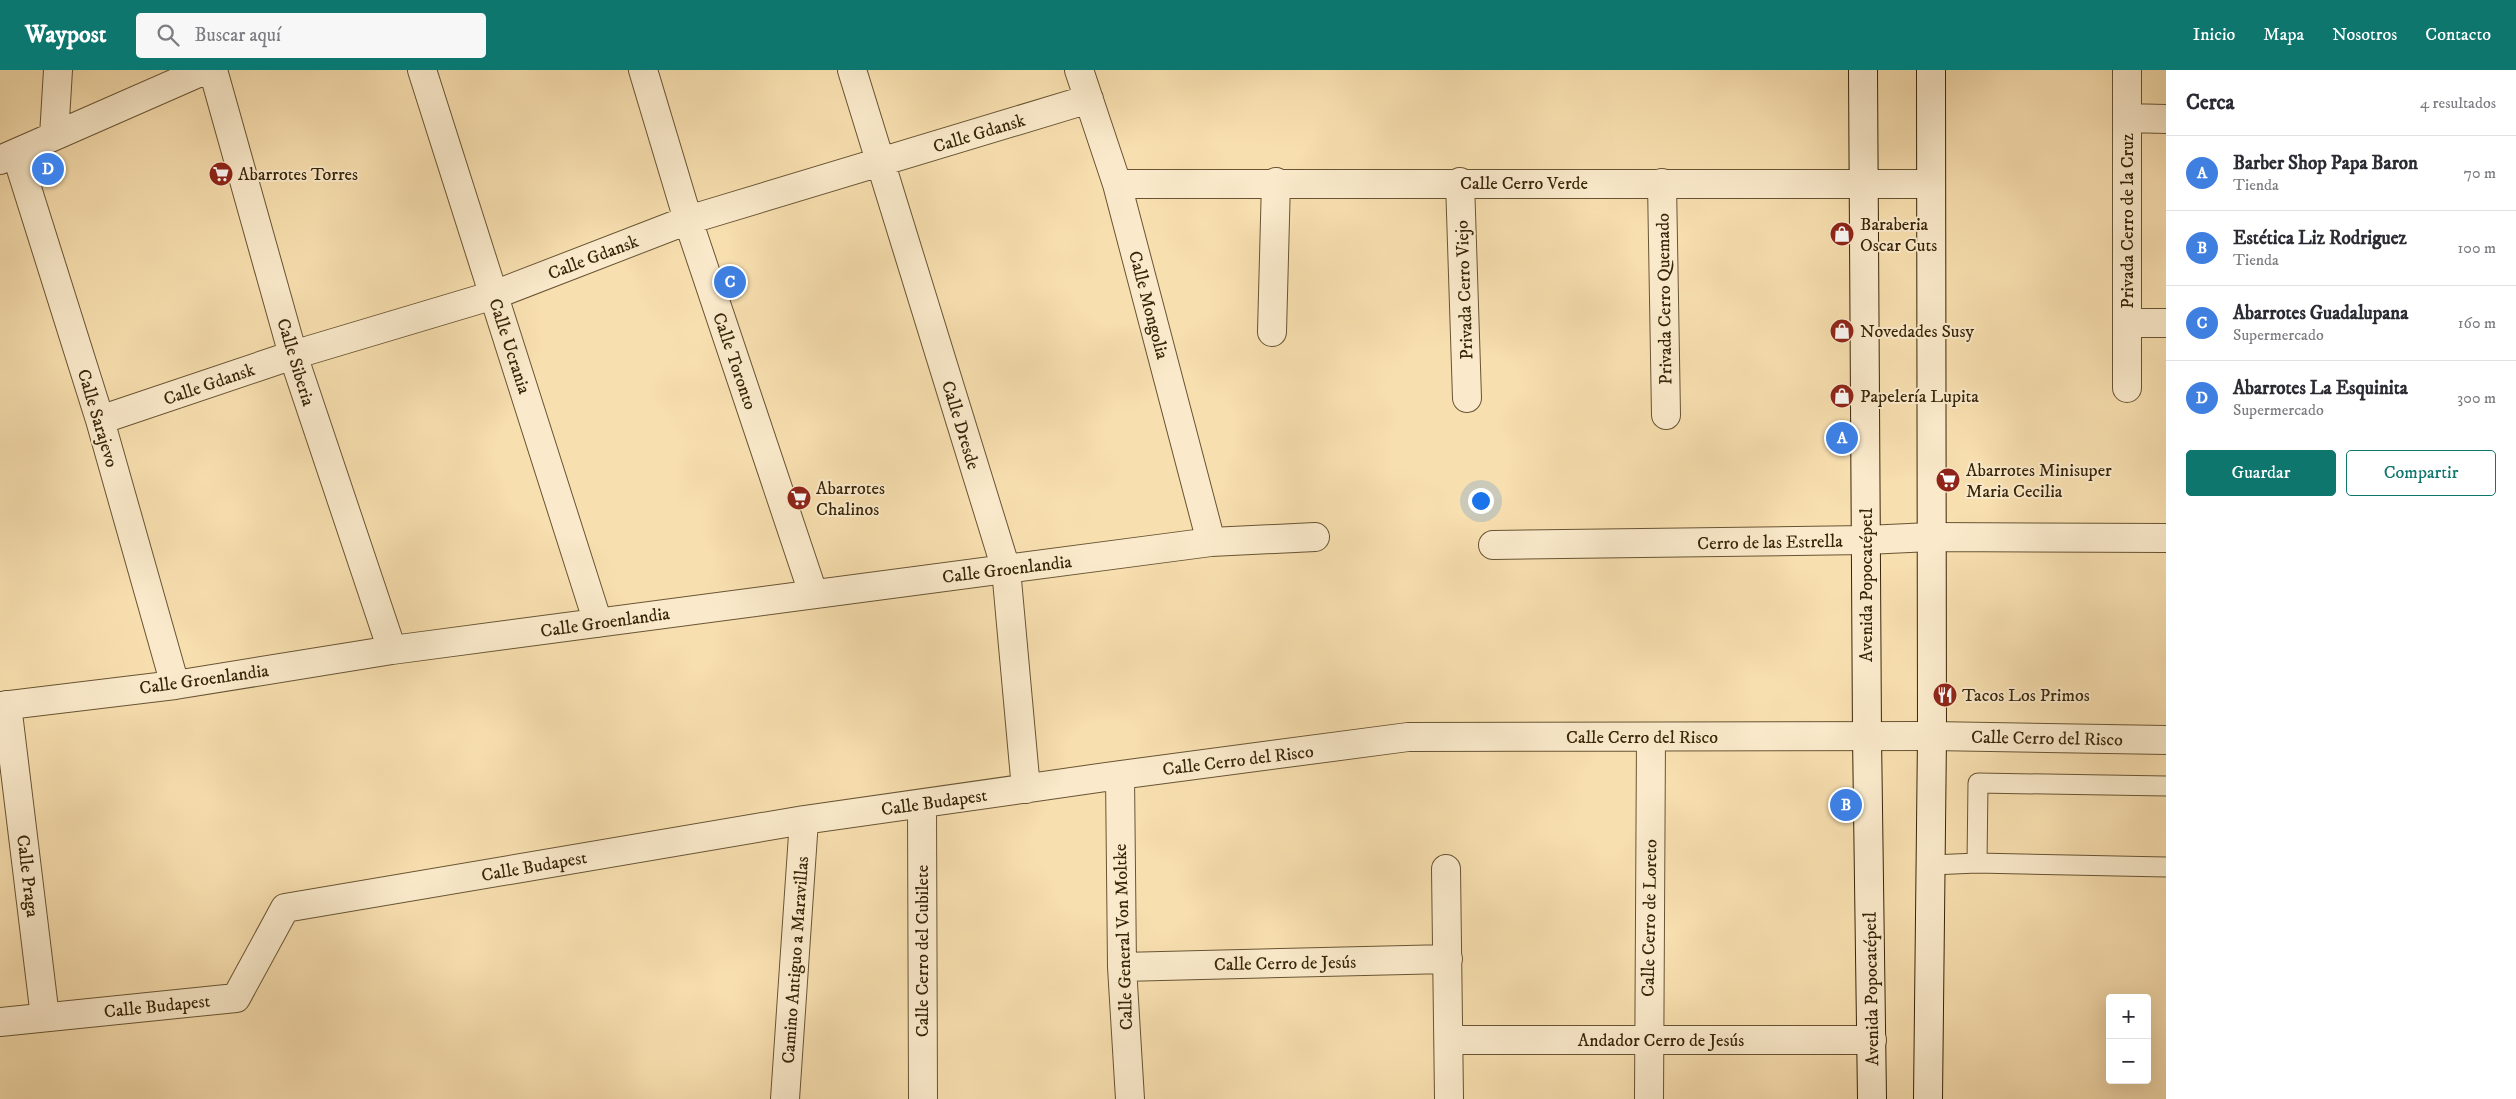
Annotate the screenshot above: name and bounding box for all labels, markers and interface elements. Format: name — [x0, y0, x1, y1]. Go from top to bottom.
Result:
search box — [136, 13, 486, 58]
text: Waypost — [25, 20, 106, 50]
icon: search — [154, 21, 182, 49]
text: Buscar aquí — [194, 24, 281, 47]
text: Inicio — [2193, 24, 2235, 46]
text: Mapa — [2263, 24, 2304, 46]
text: Nosotros — [2332, 24, 2397, 46]
text: Contacto — [2425, 24, 2491, 46]
text: Cerca — [2186, 90, 2234, 116]
text: 4 resultados — [2420, 93, 2496, 113]
street label: Calle Gdansk — [931, 109, 1028, 158]
street label: Privada Cerro de la Cruz — [2117, 133, 2139, 309]
pin: D — [32, 150, 64, 188]
text: Barber Shop Papa Baron — [2233, 152, 2418, 175]
supermarket icon: Abarrotes Torres — [208, 161, 234, 187]
text: A — [2197, 163, 2207, 183]
text: 70 m — [2464, 163, 2496, 183]
place label: Abarrotes Torres — [238, 164, 358, 186]
street label: Calle Cerro Verde — [1460, 173, 1588, 195]
text: Tienda — [2233, 175, 2279, 195]
street label: Privada Cerro Quemado — [1652, 213, 1677, 385]
place label: Baraberia Oscar Cuts — [1860, 214, 1937, 257]
street label: Privada Cerro Viejo — [1452, 220, 1478, 360]
shop icon: Baraberia Oscar Cuts — [1829, 221, 1855, 247]
text: Estética Liz Rodriguez — [2233, 227, 2407, 250]
street label: Calle Gdansk — [545, 231, 642, 285]
text: B — [2197, 238, 2207, 258]
text: 100 m — [2458, 238, 2496, 258]
street label: Calle Mongolia — [1123, 249, 1173, 362]
text: Tienda — [2233, 250, 2279, 270]
pin: C — [714, 263, 746, 301]
street label: Calle Ucrania — [483, 296, 535, 397]
text: Abarrotes Guadalupana — [2233, 302, 2408, 325]
street label: Calle Toronto — [707, 310, 761, 413]
text: C — [2197, 313, 2207, 333]
text: 160 m — [2458, 313, 2496, 333]
street label: Calle Siberia — [271, 316, 319, 409]
shop icon: Novedades Susy — [1829, 318, 1855, 344]
place label: Novedades Susy — [1860, 321, 1975, 343]
text: Supermercado — [2233, 325, 2324, 345]
street label: Calle Gdansk — [161, 359, 258, 411]
street label: Calle Sarajevo — [72, 367, 122, 470]
text: Abarrotes La Esquinita — [2233, 377, 2408, 400]
street label: Calle Dresde — [936, 378, 984, 472]
shop icon: Papelería Lupita — [1829, 383, 1855, 409]
place label: Papelería Lupita — [1860, 386, 1979, 408]
text: D — [2196, 388, 2208, 408]
text: 300 m — [2457, 388, 2496, 408]
text: Supermercado — [2233, 400, 2324, 420]
pin: A — [1826, 419, 1858, 457]
button: Guardar — [2186, 450, 2336, 496]
button: Compartir — [2346, 450, 2496, 496]
place label: Abarrotes Minisuper Maria Cecilia — [1966, 460, 2112, 503]
supermarket icon: Abarrotes Minisuper Maria Cecilia — [1935, 467, 1961, 493]
place label: Abarrotes Chalinos — [816, 478, 885, 521]
supermarket icon: Abarrotes Chalinos — [786, 485, 812, 511]
your location — [1468, 488, 1494, 514]
street label: Avenida Popocatépetl — [1856, 507, 1878, 662]
street label: Cerro de las Estrella — [1697, 531, 1843, 555]
street label: Calle Groenlandia — [941, 551, 1073, 589]
street label: Calle Groenlandia — [539, 603, 672, 643]
street label: Calle Groenlandia — [138, 660, 271, 700]
restaurant icon: Tacos Los Primos — [1932, 682, 1958, 708]
place label: Tacos Los Primos — [1962, 685, 2090, 707]
street label: Calle Cerro del Risco — [1566, 727, 1718, 749]
street label: Calle Cerro del Risco — [1971, 727, 2123, 751]
street label: Calle Cerro del Risco — [1161, 741, 1315, 781]
street label: Calle Budapest — [880, 785, 989, 821]
pin: B — [1830, 786, 1862, 824]
street label: Calle Praga — [11, 834, 43, 919]
street label: Calle Cerro de Loreto — [1638, 839, 1662, 997]
street label: Calle General Von Moltke — [1110, 843, 1138, 1031]
street label: Calle Budapest — [480, 847, 589, 887]
street label: Camino Antiguo a Maravillas — [778, 856, 814, 1065]
street label: Calle Cerro del Cubilete — [912, 865, 934, 1037]
street label: Avenida Popocatépetl — [1860, 911, 1884, 1066]
street label: Calle Cerro de Jesús — [1214, 952, 1356, 976]
street label: Calle Budapest — [103, 990, 212, 1024]
map controls — [2106, 994, 2151, 1084]
button: + — [2106, 994, 2151, 1039]
street label: Andador Cerro de Jesús — [1578, 1030, 1744, 1052]
button: − — [2106, 1039, 2151, 1084]

